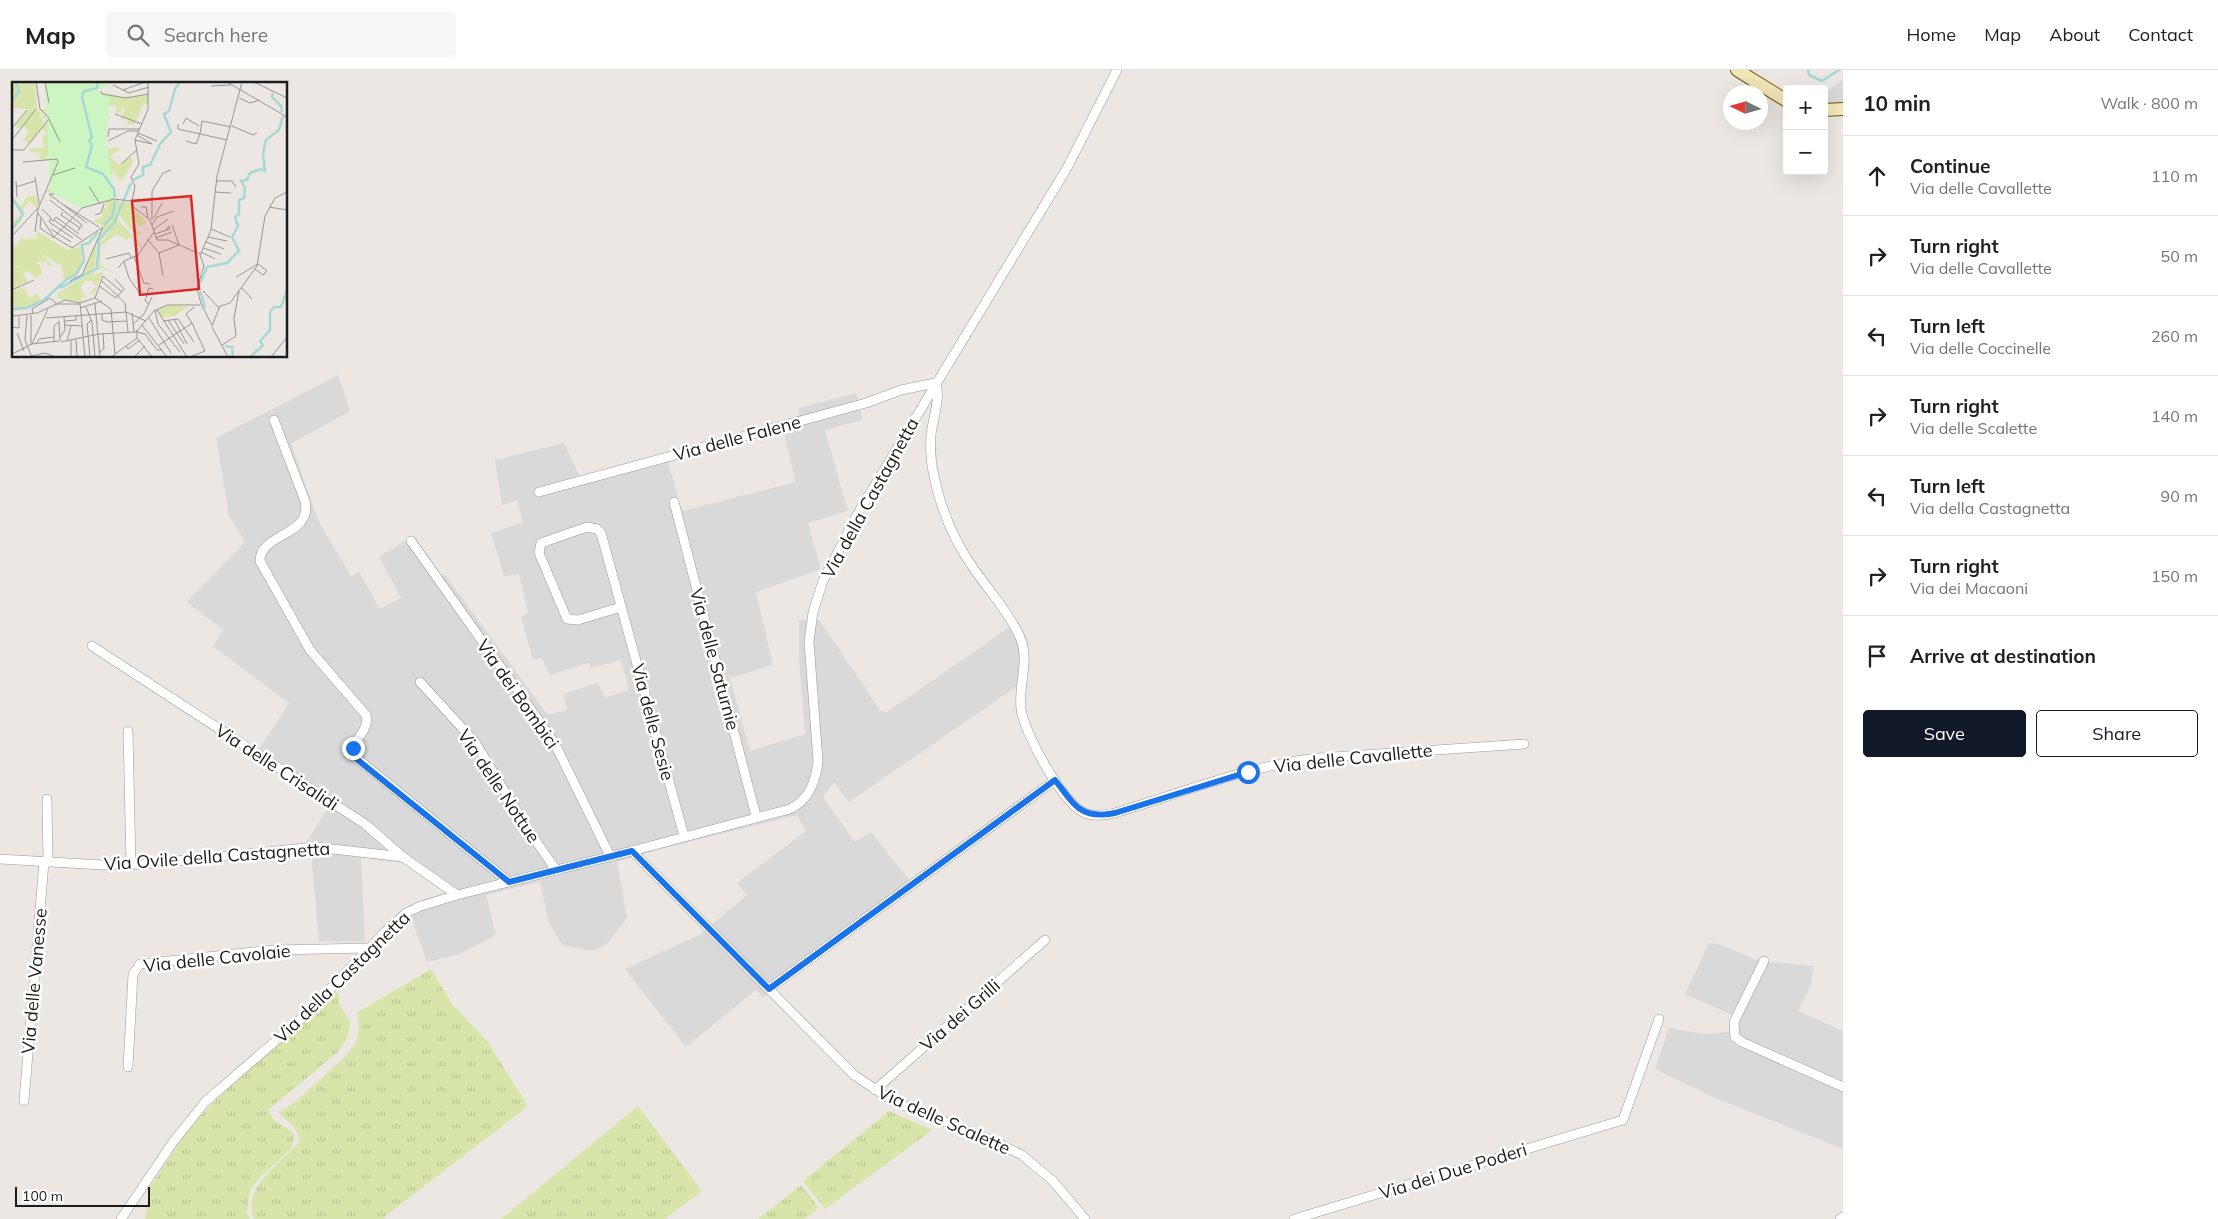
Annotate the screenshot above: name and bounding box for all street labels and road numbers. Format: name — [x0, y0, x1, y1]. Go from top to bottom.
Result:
street label: Via delle Falene — [671, 410, 803, 466]
street label: Via della Castagnetta — [816, 414, 924, 582]
street label: Via delle Saturnie — [685, 586, 745, 732]
street label: Via dei Bombici — [472, 635, 564, 753]
street label: Via delle Sesie — [626, 661, 680, 783]
street label: Via delle Crisalidi — [211, 719, 343, 815]
street label: Via delle Nottue — [453, 725, 545, 847]
street label: Via delle Cavallette — [1273, 738, 1433, 778]
street label: Via Ovile della Castagnetta — [103, 837, 331, 875]
street label: Via della Castagnetta — [269, 906, 415, 1048]
street label: Via delle Vanesse — [16, 907, 52, 1055]
street label: Via delle Cavolaie — [142, 939, 292, 977]
street label: Via dei Grilli — [915, 974, 1005, 1056]
street label: Via delle Scalette — [874, 1080, 1014, 1160]
street label: Via dei Due Poderi — [1376, 1138, 1530, 1204]

